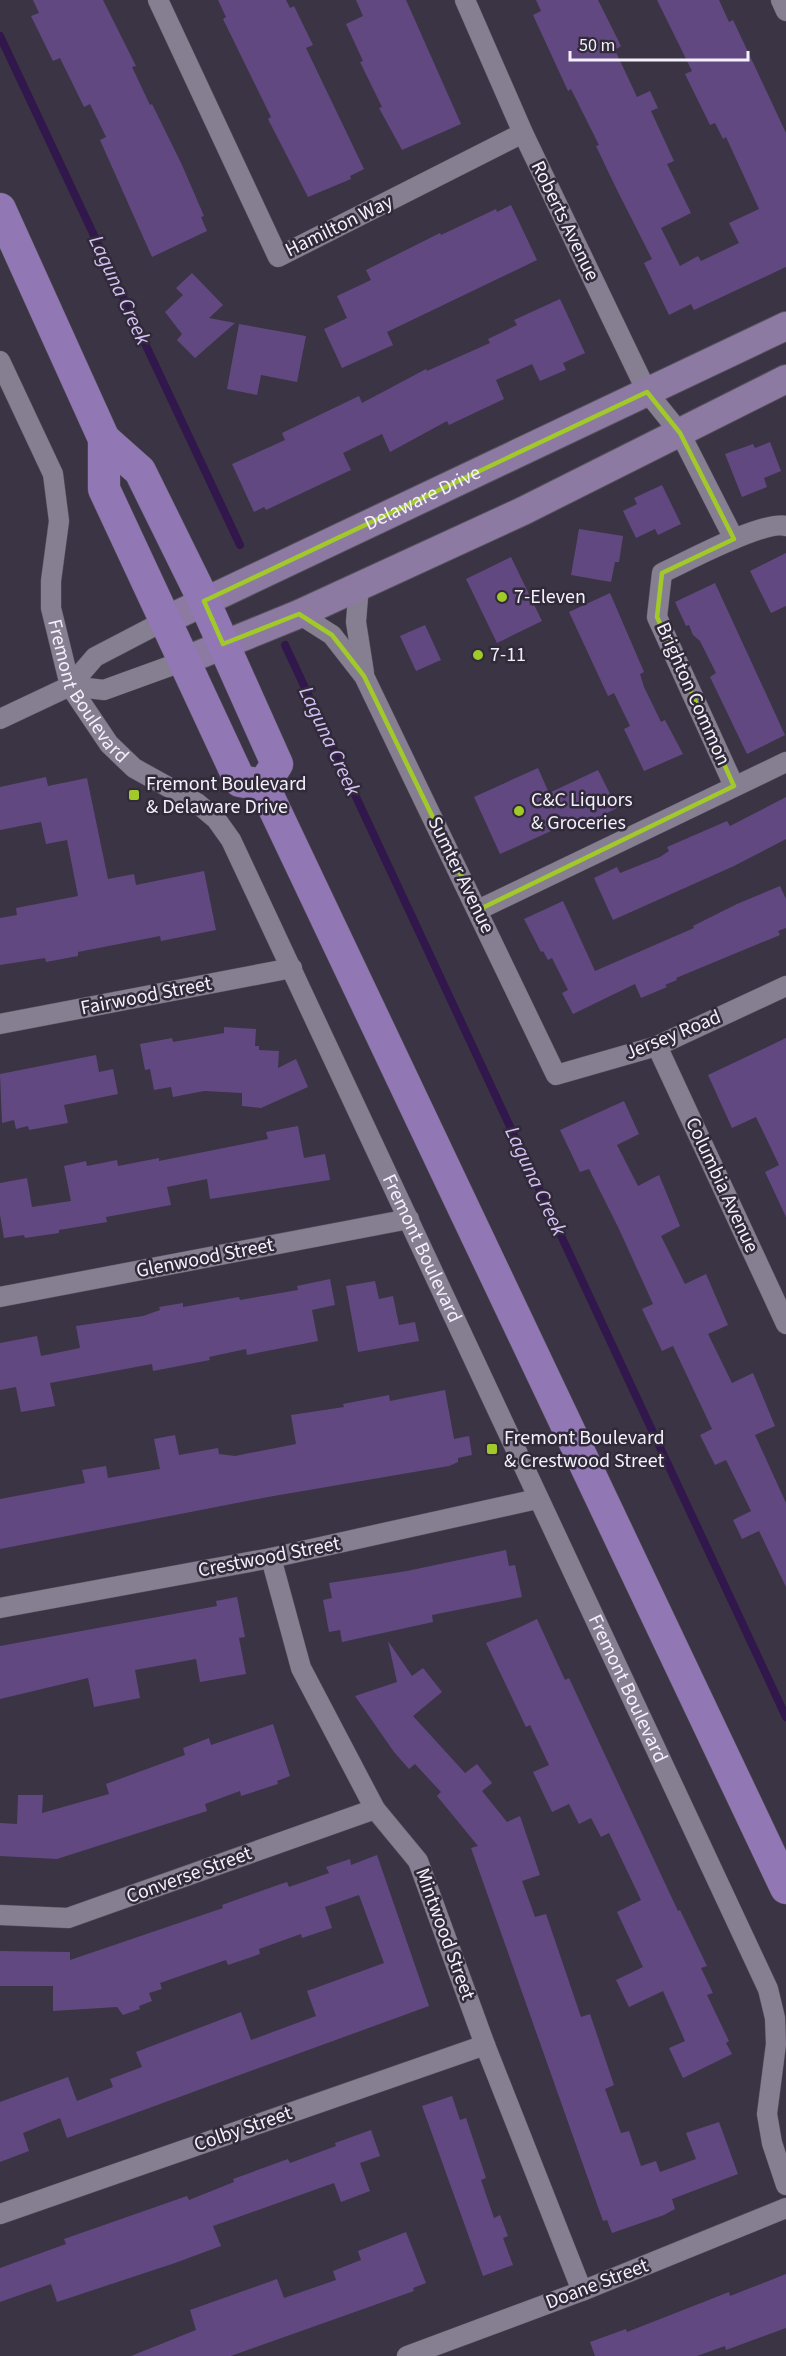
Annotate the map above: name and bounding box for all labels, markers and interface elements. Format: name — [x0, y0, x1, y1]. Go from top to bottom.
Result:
scale bar — [570, 24, 748, 62]
text: 50 m — [579, 33, 615, 58]
street label: Roberts Avenue — [524, 156, 606, 286]
street label: Hamilton Way — [280, 188, 398, 264]
water label: Laguna Creek — [81, 230, 159, 351]
street label: Delaware Drive — [360, 459, 486, 538]
place label: 7-Eleven — [514, 583, 586, 611]
marker: 7-Eleven — [495, 590, 509, 604]
street label: Fremont Boulevard — [40, 616, 135, 770]
street label: Brighton Common — [649, 618, 737, 770]
place label: 7-11 — [490, 641, 526, 669]
marker: 7-11 — [471, 648, 485, 662]
water label: Laguna Creek — [291, 681, 369, 802]
place label: Fremont Boulevard & Delaware Drive — [146, 770, 307, 821]
place label: C&C Liquors & Groceries — [531, 786, 633, 837]
marker: Fremont Boulevard & Delaware Drive — [127, 788, 141, 802]
marker: C&C Liquors & Groceries — [512, 804, 526, 818]
street label: Sumter Avenue — [421, 812, 501, 938]
street label: Fairwood Street — [78, 970, 214, 1022]
street label: Jersey Road — [621, 1003, 725, 1067]
street label: Columbia Avenue — [678, 1113, 766, 1257]
water label: Laguna Creek — [497, 1121, 575, 1242]
street label: Fremont Boulevard — [375, 1170, 469, 1327]
street label: Glenwood Street — [134, 1231, 276, 1285]
place label: Fremont Boulevard & Crestwood Street — [504, 1424, 665, 1475]
marker: Fremont Boulevard & Crestwood Street — [485, 1442, 499, 1456]
street label: Crestwood Street — [196, 1529, 343, 1584]
street label: Fremont Boulevard — [581, 1610, 674, 1767]
street label: Converse Street — [122, 1839, 256, 1911]
street label: Mintwood Street — [408, 1864, 482, 2004]
street label: Colby Street — [190, 2099, 296, 2159]
street label: Doane Street — [542, 2252, 653, 2316]

